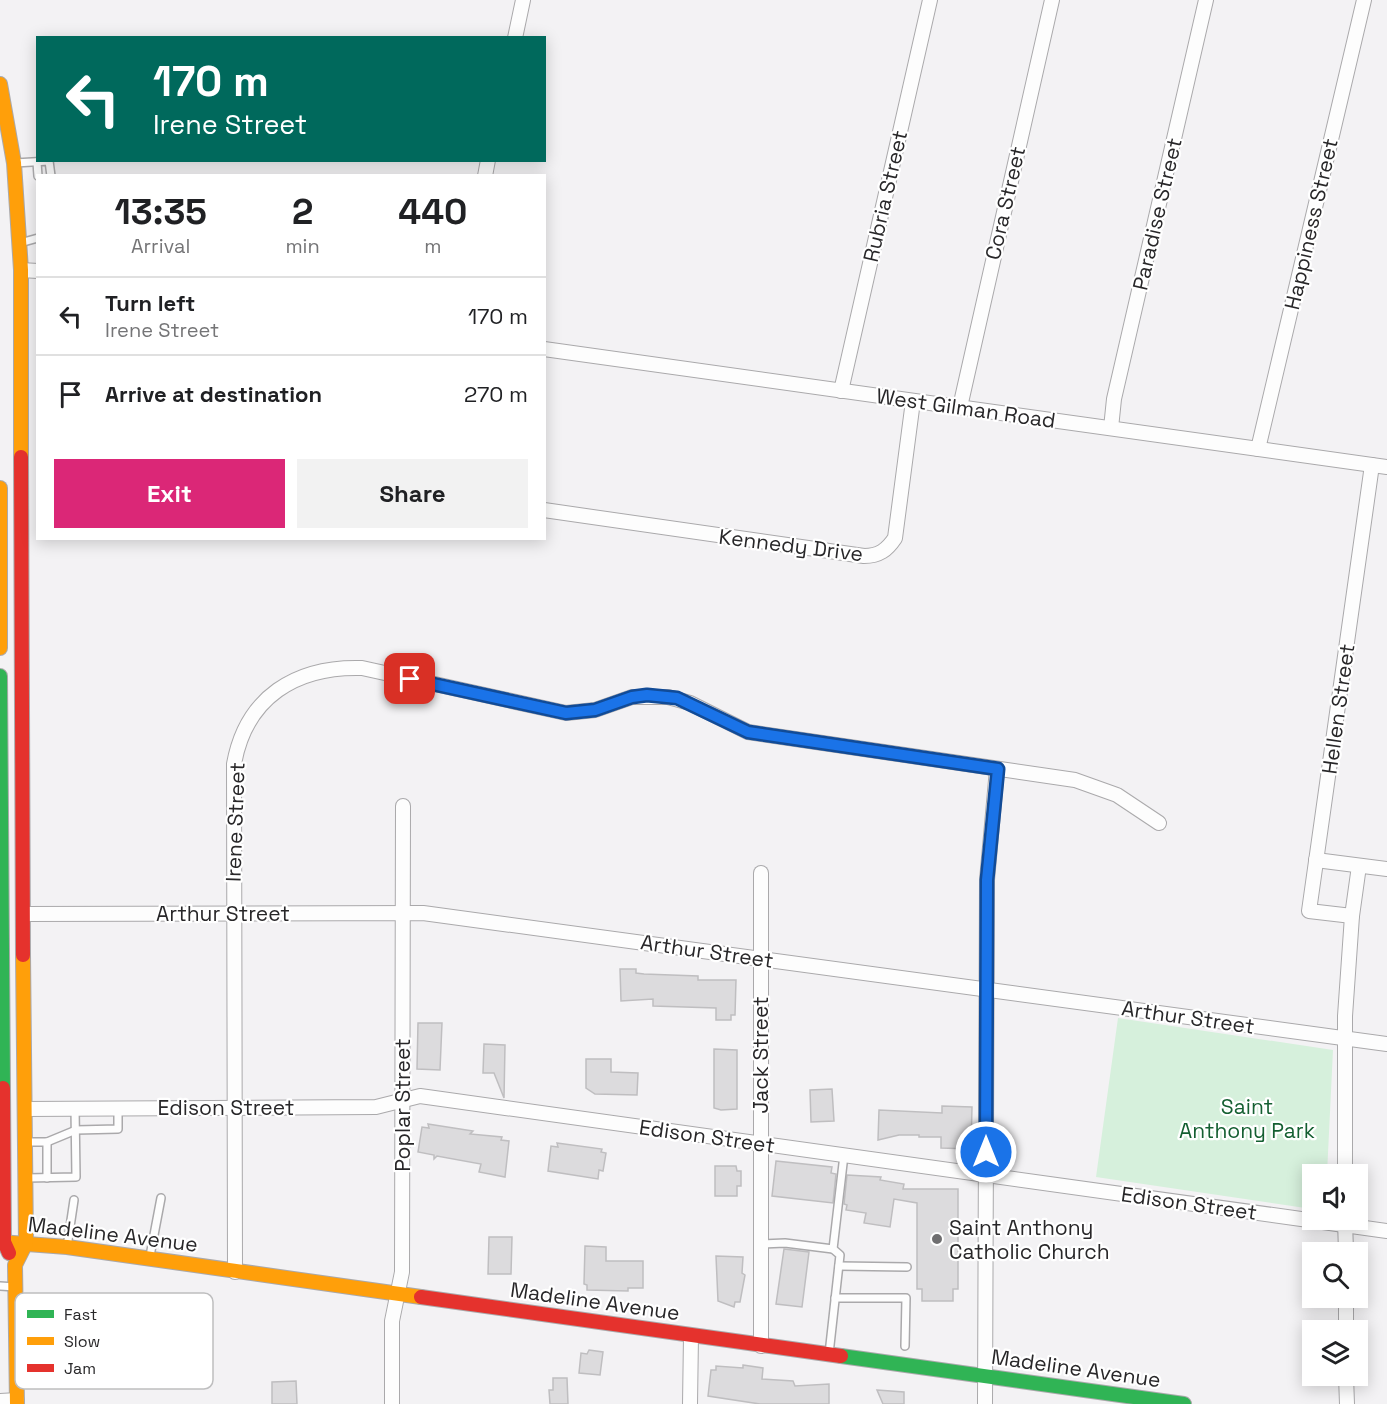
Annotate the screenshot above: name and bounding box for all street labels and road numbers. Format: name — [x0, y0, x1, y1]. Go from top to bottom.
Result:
street label: Rubria Street — [857, 128, 913, 264]
street label: Paradise Street — [1126, 135, 1188, 293]
street label: Happiness Street — [1278, 136, 1344, 312]
street label: Cora Street — [979, 144, 1031, 262]
street label: West Gilman Road — [875, 382, 1057, 434]
street label: Kennedy Drive — [717, 523, 865, 567]
street label: Hellen Street — [1315, 642, 1361, 776]
street label: Irene Street — [219, 762, 251, 882]
street label: Arthur Street — [156, 900, 290, 927]
street label: Arthur Street — [639, 928, 775, 974]
street label: Arthur Street — [1120, 994, 1256, 1040]
street label: Jack Street — [747, 996, 774, 1114]
street label: Poplar Street — [389, 1038, 416, 1172]
street label: Edison Street — [158, 1094, 294, 1121]
street label: Edison Street — [637, 1113, 777, 1159]
street label: Edison Street — [1119, 1180, 1259, 1226]
street label: Madeline Avenue — [27, 1210, 199, 1258]
street label: Madeline Avenue — [509, 1276, 681, 1326]
street label: Madeline Avenue — [990, 1343, 1162, 1393]

